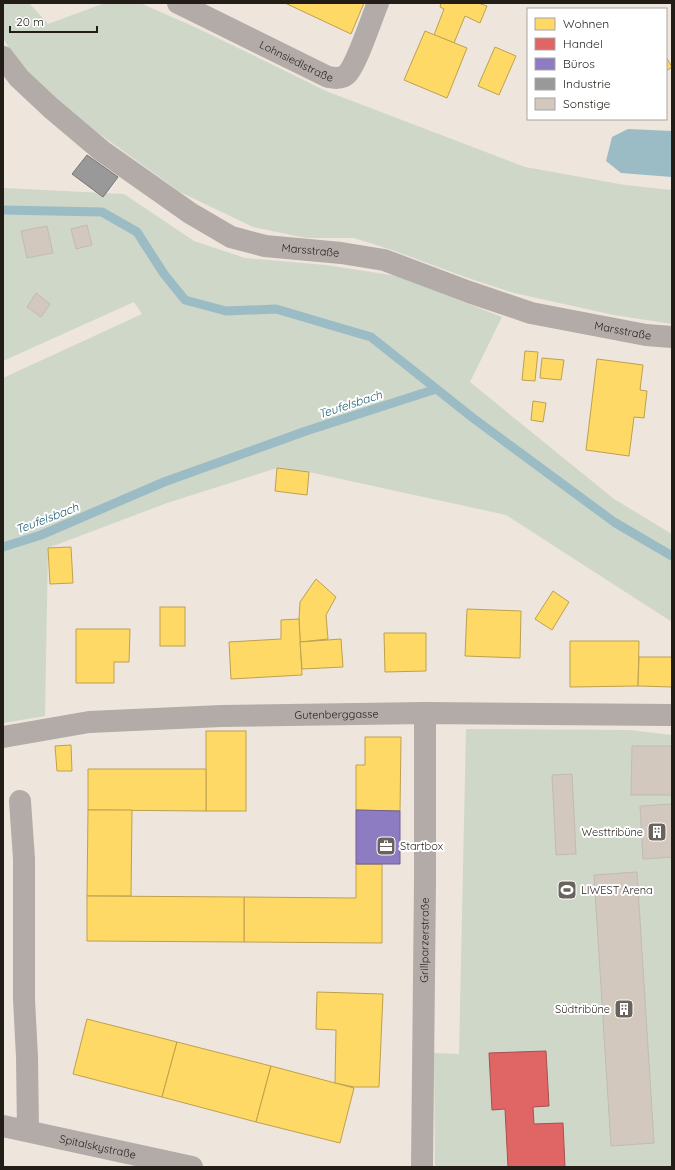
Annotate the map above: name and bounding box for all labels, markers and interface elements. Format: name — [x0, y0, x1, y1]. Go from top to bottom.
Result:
scale bar — [10, 8, 97, 34]
legend — [527, 8, 667, 120]
text: 20 m — [16, 14, 44, 29]
text: Wohnen — [563, 16, 609, 31]
text: Handel — [563, 36, 603, 51]
street label: Lohnsiedlstraße — [257, 37, 334, 85]
text: Büros — [563, 56, 595, 71]
text: Industrie — [563, 76, 611, 91]
text: Sonstige — [563, 96, 610, 111]
street label: Marsstraße — [281, 241, 340, 260]
street label: Marsstraße — [593, 318, 652, 342]
water label: Teufelsbach — [316, 387, 384, 421]
water label: Teufelsbach — [13, 499, 81, 537]
street label: Gutenberggasse — [294, 707, 379, 722]
building icon: Westtribüne — [646, 821, 668, 843]
place label: Westtribüne — [582, 825, 643, 839]
office icon: Startbox — [375, 835, 397, 857]
place label: Startbox — [400, 839, 443, 853]
sports icon: LIWEST Arena — [556, 879, 578, 901]
place label: LIWEST Arena — [581, 883, 653, 897]
street label: Grillparzerstraße — [417, 897, 432, 983]
building icon: Südtribüne — [613, 998, 635, 1020]
place label: Südtribüne — [555, 1002, 610, 1016]
street label: Spitalskystraße — [58, 1131, 137, 1162]

